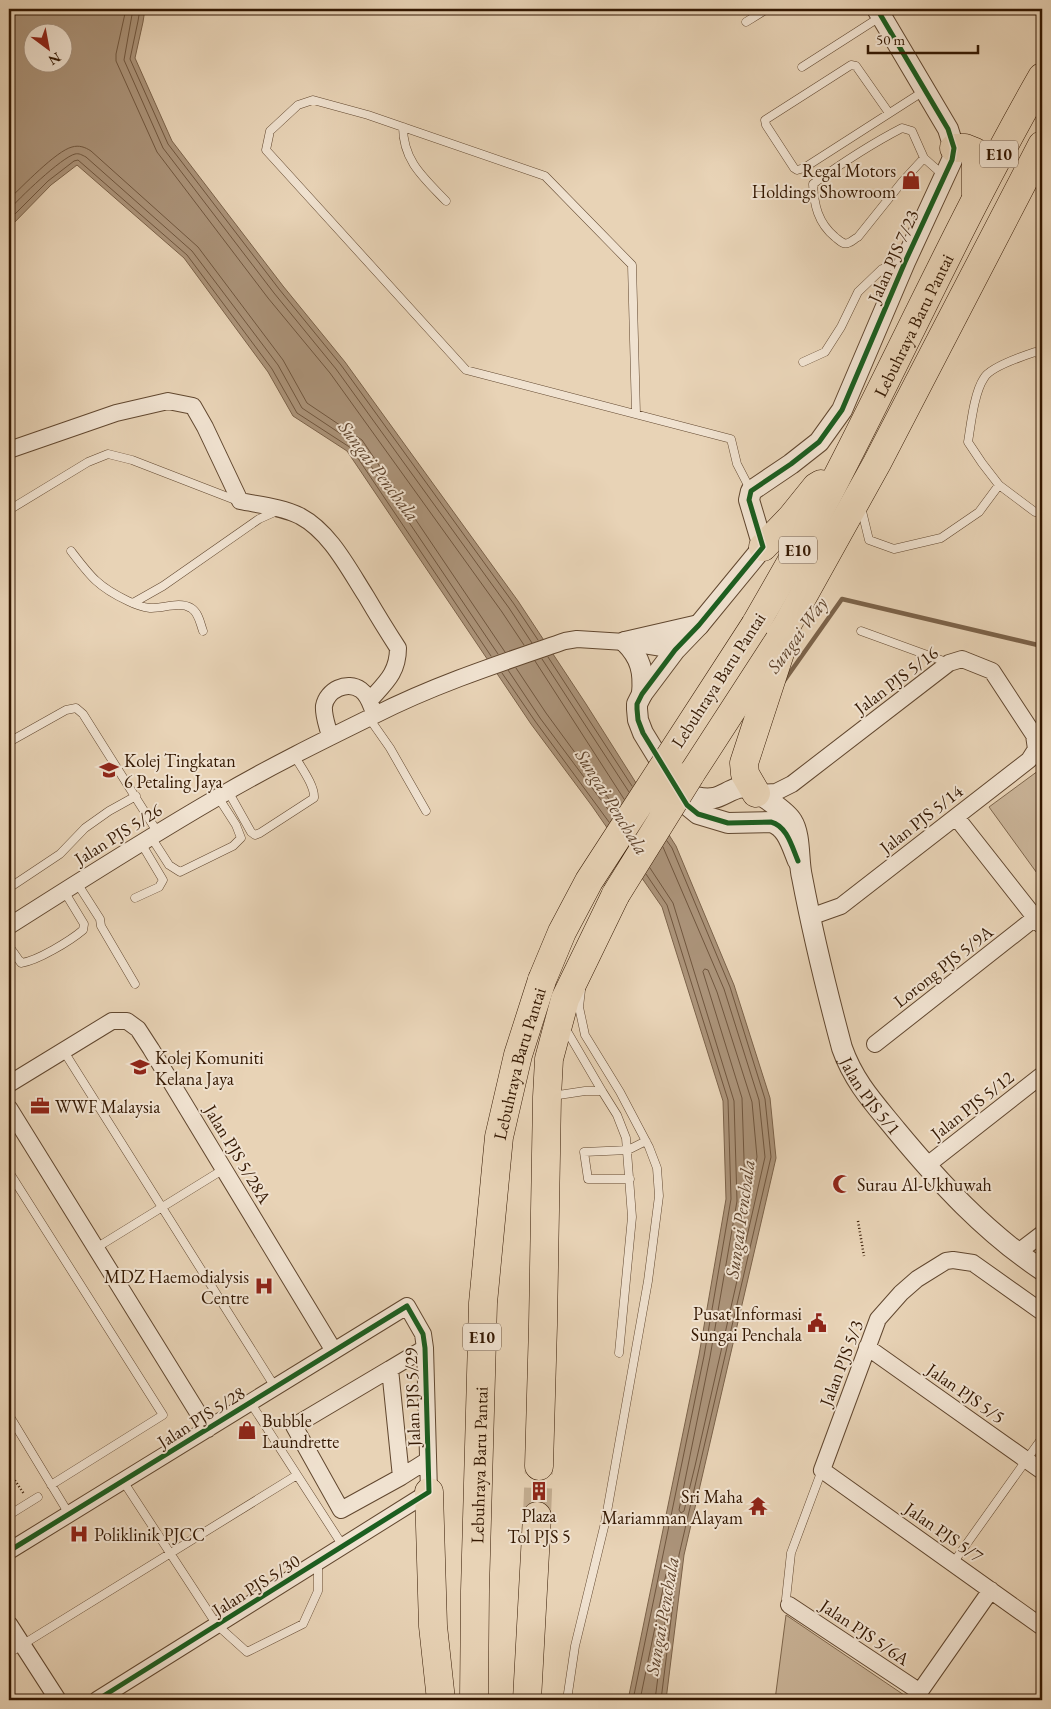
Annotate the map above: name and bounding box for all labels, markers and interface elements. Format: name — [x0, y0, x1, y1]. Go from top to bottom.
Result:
north arrow — [22, 22, 72, 72]
scale bar — [868, 22, 978, 54]
text: 50 m — [876, 30, 905, 49]
text: N — [45, 48, 64, 70]
road number: E10 — [980, 140, 1018, 168]
place label: Regal Motors Holdings Showroom — [752, 159, 896, 203]
shop icon: Regal Motors Holdings Showroom — [900, 169, 922, 191]
street label: Jalan PJS 7/23 — [862, 206, 924, 308]
street label: Lebuhraya Baru Pantai — [868, 249, 958, 401]
water label: Sungai Penchala — [332, 415, 425, 526]
road number: E10 — [779, 536, 817, 564]
water label: Sungai Way — [760, 592, 833, 679]
street label: Lebuhraya Baru Pantai — [666, 607, 771, 752]
street label: Jalan PJS 5/16 — [848, 641, 943, 720]
water label: Sungai Penchala — [569, 744, 654, 859]
place label: Kolej Tingkatan 6 Petaling Jaya — [124, 749, 236, 793]
school or university icon: Kolej Tingkatan 6 Petaling Jaya — [98, 759, 120, 781]
street label: Jalan PJS 5/14 — [873, 779, 967, 860]
street label: Jalan PJS 5/26 — [68, 798, 166, 871]
street label: Lorong PJS 5/9A — [889, 920, 998, 1012]
street label: Lebuhraya Baru Pantai — [487, 984, 551, 1142]
place label: Kolej Komuniti Kelana Jaya — [155, 1046, 264, 1090]
street label: Jalan PJS 5/1 — [834, 1051, 906, 1139]
school or university icon: Kolej Komuniti Kelana Jaya — [129, 1056, 151, 1078]
street label: Jalan PJS 5/12 — [924, 1065, 1018, 1146]
office icon: WWF Malaysia — [29, 1095, 51, 1117]
place label: WWF Malaysia — [55, 1095, 161, 1118]
street label: Jalan PJS 5/28A — [198, 1099, 277, 1208]
water label: Sungai Penchala — [719, 1158, 761, 1281]
mosque icon: Surau Al-Ukhuwah — [831, 1173, 853, 1195]
place label: Surau Al-Ukhuwah — [857, 1173, 992, 1196]
place label: MDZ Haemodialysis Centre — [104, 1265, 249, 1309]
hospital icon: MDZ Haemodialysis Centre — [253, 1275, 275, 1297]
place label: Pusat Informasi Sungai Penchala — [691, 1302, 803, 1346]
public building icon: Pusat Informasi Sungai Penchala — [806, 1312, 828, 1334]
street label: Jalan PJS 5/3 — [813, 1317, 868, 1411]
road number: E10 — [463, 1324, 501, 1350]
street label: Jalan PJS 5/29 — [399, 1347, 425, 1449]
street label: Jalan PJS 5/5 — [921, 1357, 1010, 1428]
street label: Jalan PJS 5/28 — [151, 1381, 249, 1454]
street label: Lebuhraya Baru Pantai — [465, 1386, 492, 1544]
place label: Bubble Laundrette — [262, 1409, 339, 1453]
shop icon: Bubble Laundrette — [236, 1419, 258, 1441]
building icon: Plaza Tol PJS 5 — [528, 1480, 550, 1502]
place label: Sri Maha Mariamman Alayam — [601, 1485, 744, 1529]
temple icon: Sri Maha Mariamman Alayam — [747, 1495, 769, 1517]
street label: Jalan PJS 5/7 — [899, 1496, 988, 1568]
place label: Plaza Tol PJS 5 — [507, 1504, 571, 1548]
hospital icon: Poliklinik PJCC — [68, 1523, 90, 1545]
place label: Poliklinik PJCC — [94, 1523, 205, 1546]
street label: Jalan PJS 5/30 — [206, 1549, 304, 1622]
water label: Sungai Penchala — [639, 1555, 685, 1678]
street label: Jalan PJS 5/6A — [814, 1593, 915, 1671]

